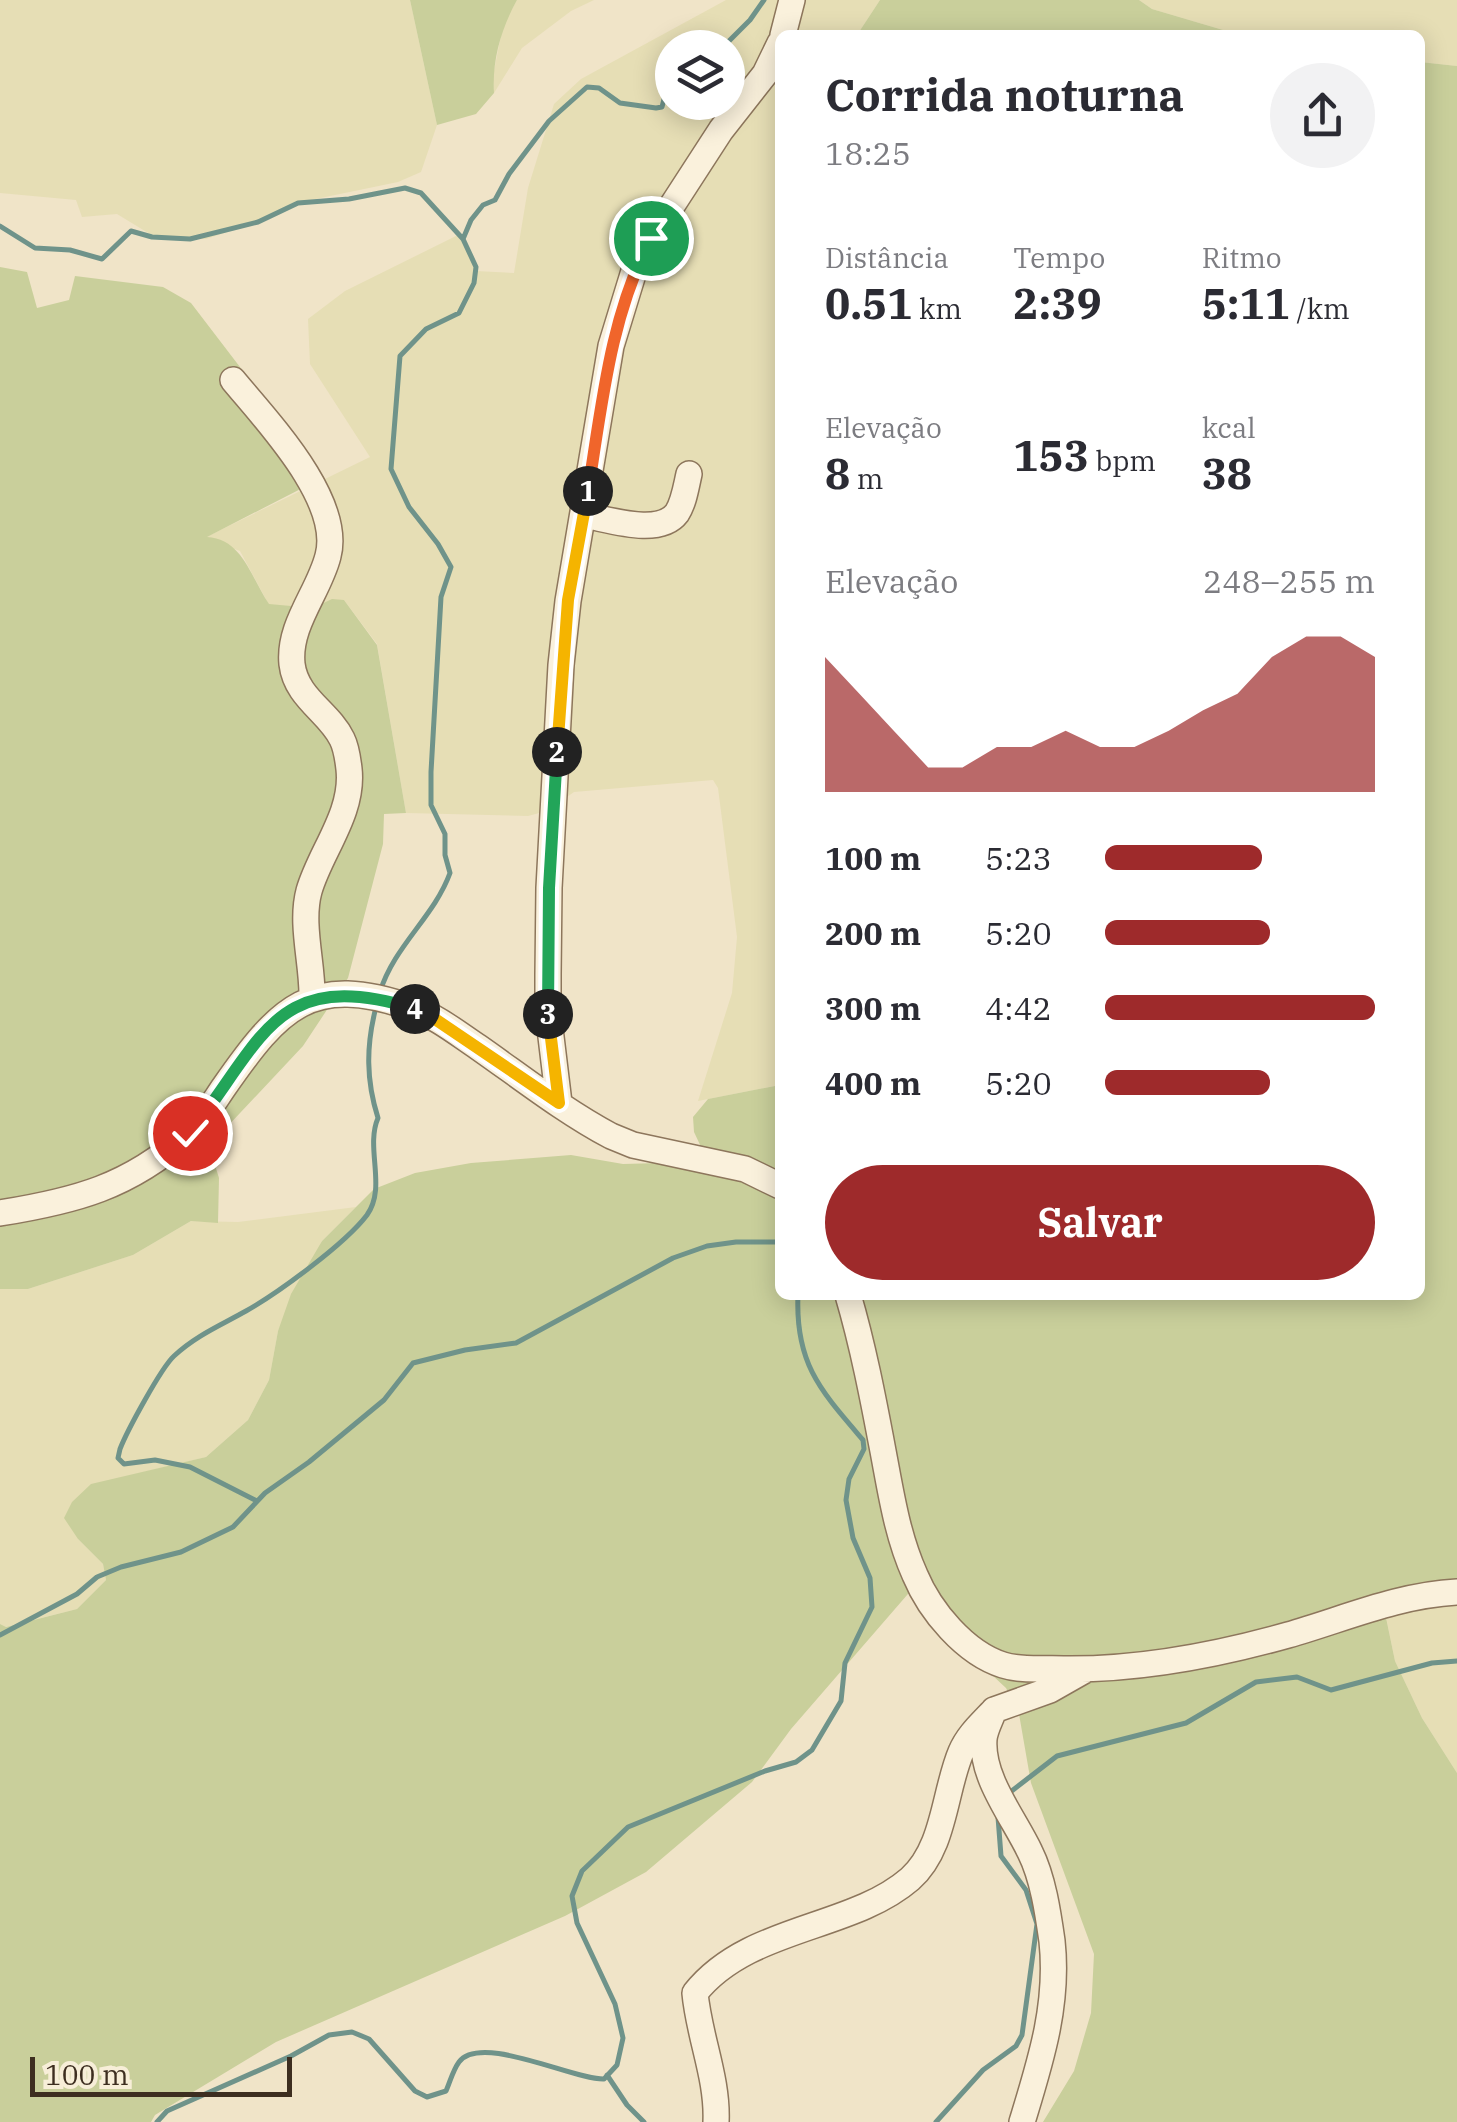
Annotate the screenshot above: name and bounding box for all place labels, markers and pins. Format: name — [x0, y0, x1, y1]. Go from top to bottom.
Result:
pin — [609, 196, 694, 281]
pin: 1 — [563, 466, 613, 516]
pin: 2 — [532, 727, 582, 777]
pin: 4 — [390, 984, 440, 1034]
pin: 3 — [523, 989, 573, 1039]
pin — [148, 1091, 233, 1176]

